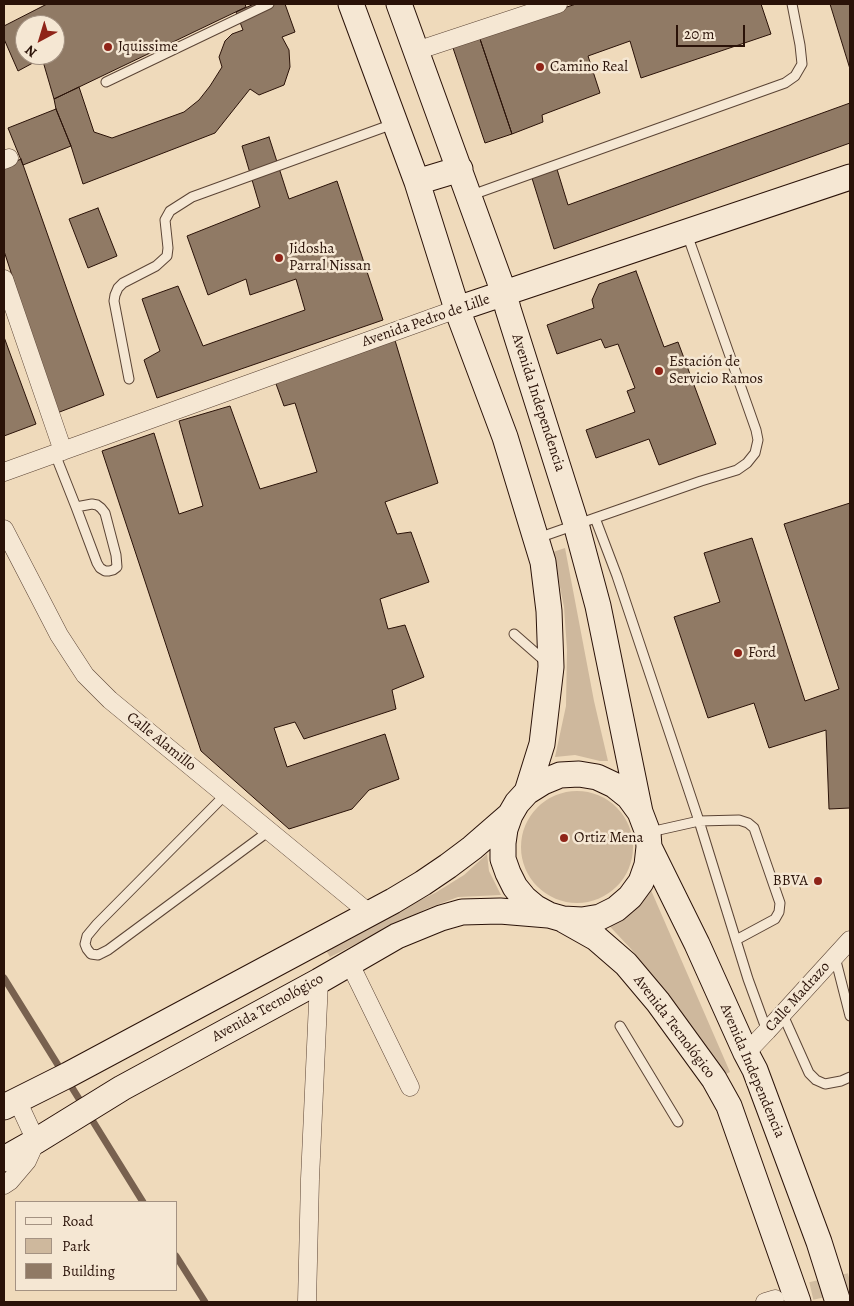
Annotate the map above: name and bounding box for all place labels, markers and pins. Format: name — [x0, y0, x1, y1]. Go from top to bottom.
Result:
place label: Jquissime — [118, 38, 178, 56]
marker: Jquissime — [102, 41, 114, 53]
place label: Camino Real — [550, 58, 628, 76]
marker: Camino Real — [534, 61, 546, 73]
place label: Jidosha Parral Nissan — [289, 240, 371, 275]
marker: Jidosha Parral Nissan — [273, 252, 285, 264]
place label: Estación de Servicio Ramos — [669, 353, 763, 388]
marker: Estación de Servicio Ramos — [653, 365, 665, 377]
place label: Ford — [748, 644, 776, 662]
marker: Ford — [732, 647, 744, 659]
place label: Ortiz Mena — [574, 829, 644, 847]
marker: Ortiz Mena — [558, 832, 570, 844]
place label: BBVA — [773, 872, 808, 890]
marker: BBVA — [812, 875, 824, 887]

